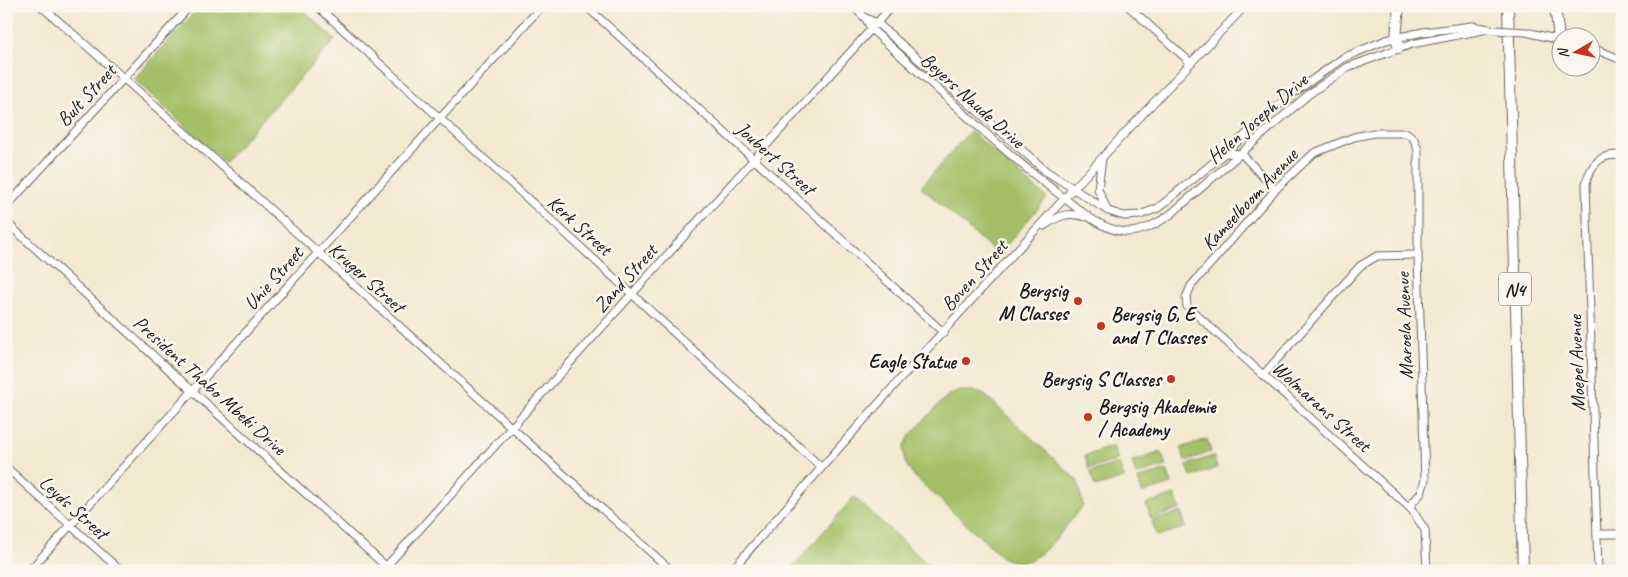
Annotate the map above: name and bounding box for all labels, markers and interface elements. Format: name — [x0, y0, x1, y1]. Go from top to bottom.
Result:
north arrow — [1550, 28, 1600, 78]
text: N — [1554, 46, 1573, 60]
street label: Beyers Naude Drive — [915, 47, 1031, 155]
street label: Bult Street — [51, 57, 123, 132]
street label: Helen Joseph Drive — [1202, 67, 1314, 169]
street label: Joubert Street — [730, 116, 823, 203]
street label: Kameelboom Avenue — [1196, 142, 1304, 256]
street label: Kerk Street — [542, 190, 619, 262]
street label: Boven Street — [936, 233, 1015, 316]
street label: Kruger Street — [323, 237, 412, 320]
street label: Zand Street — [588, 237, 664, 318]
street label: Unie Street — [238, 240, 310, 315]
street label: Maroela Avenue — [1390, 271, 1419, 380]
road number: N4 — [1499, 272, 1531, 306]
place label: Bergsig M Classes — [999, 278, 1070, 326]
marker: Bergsig M Classes — [1072, 295, 1084, 307]
place label: Bergsig G, E and T Classes — [1111, 302, 1208, 350]
street label: President Thabo Mbeki Drive — [128, 310, 292, 462]
street label: Moepel Avenue — [1562, 313, 1591, 412]
marker: Bergsig G, E and T Classes — [1095, 320, 1107, 332]
place label: Eagle Statue — [868, 349, 957, 374]
marker: Eagle Statue — [960, 355, 972, 367]
street label: Wolmarans Street — [1267, 355, 1378, 459]
place label: Bergsig S Classes — [1042, 367, 1163, 392]
marker: Bergsig S Classes — [1165, 373, 1177, 385]
place label: Bergsig Akademie / Academy — [1098, 394, 1217, 442]
marker: Bergsig Akademie / Academy — [1082, 411, 1094, 423]
street label: Leyds Street — [34, 470, 116, 547]

